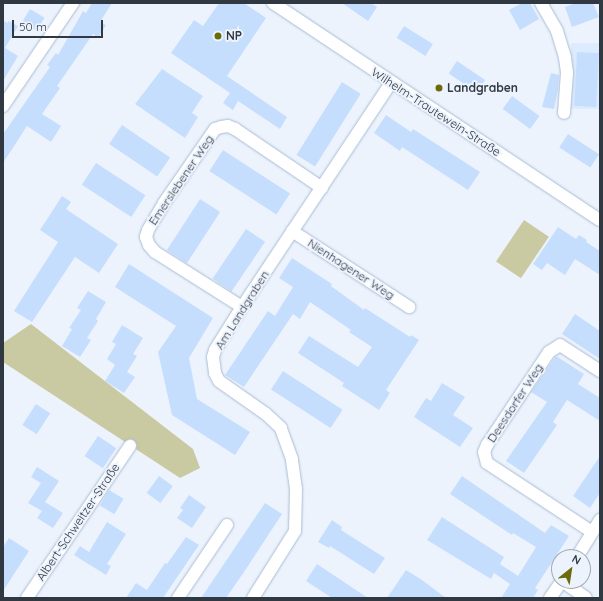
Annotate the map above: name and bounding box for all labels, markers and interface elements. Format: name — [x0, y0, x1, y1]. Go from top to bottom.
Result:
scale bar — [14, 12, 105, 38]
text: 50 m — [19, 19, 47, 34]
place label: NP — [226, 29, 242, 43]
marker: NP — [213, 31, 223, 41]
street label: Wilhelm-Trautewein-Straße — [369, 65, 503, 159]
place label: Landgraben — [447, 81, 518, 95]
marker: Landgraben — [434, 83, 444, 93]
street label: Emerslebener Weg — [146, 132, 216, 228]
street label: Nienhagener Weg — [305, 236, 397, 302]
street label: Am Landgraben — [212, 268, 272, 352]
street label: Deesdorfer Weg — [484, 361, 546, 445]
street label: Albert-Schweitzer-Straße — [33, 461, 123, 583]
north arrow — [551, 549, 591, 589]
text: N — [569, 551, 584, 568]

